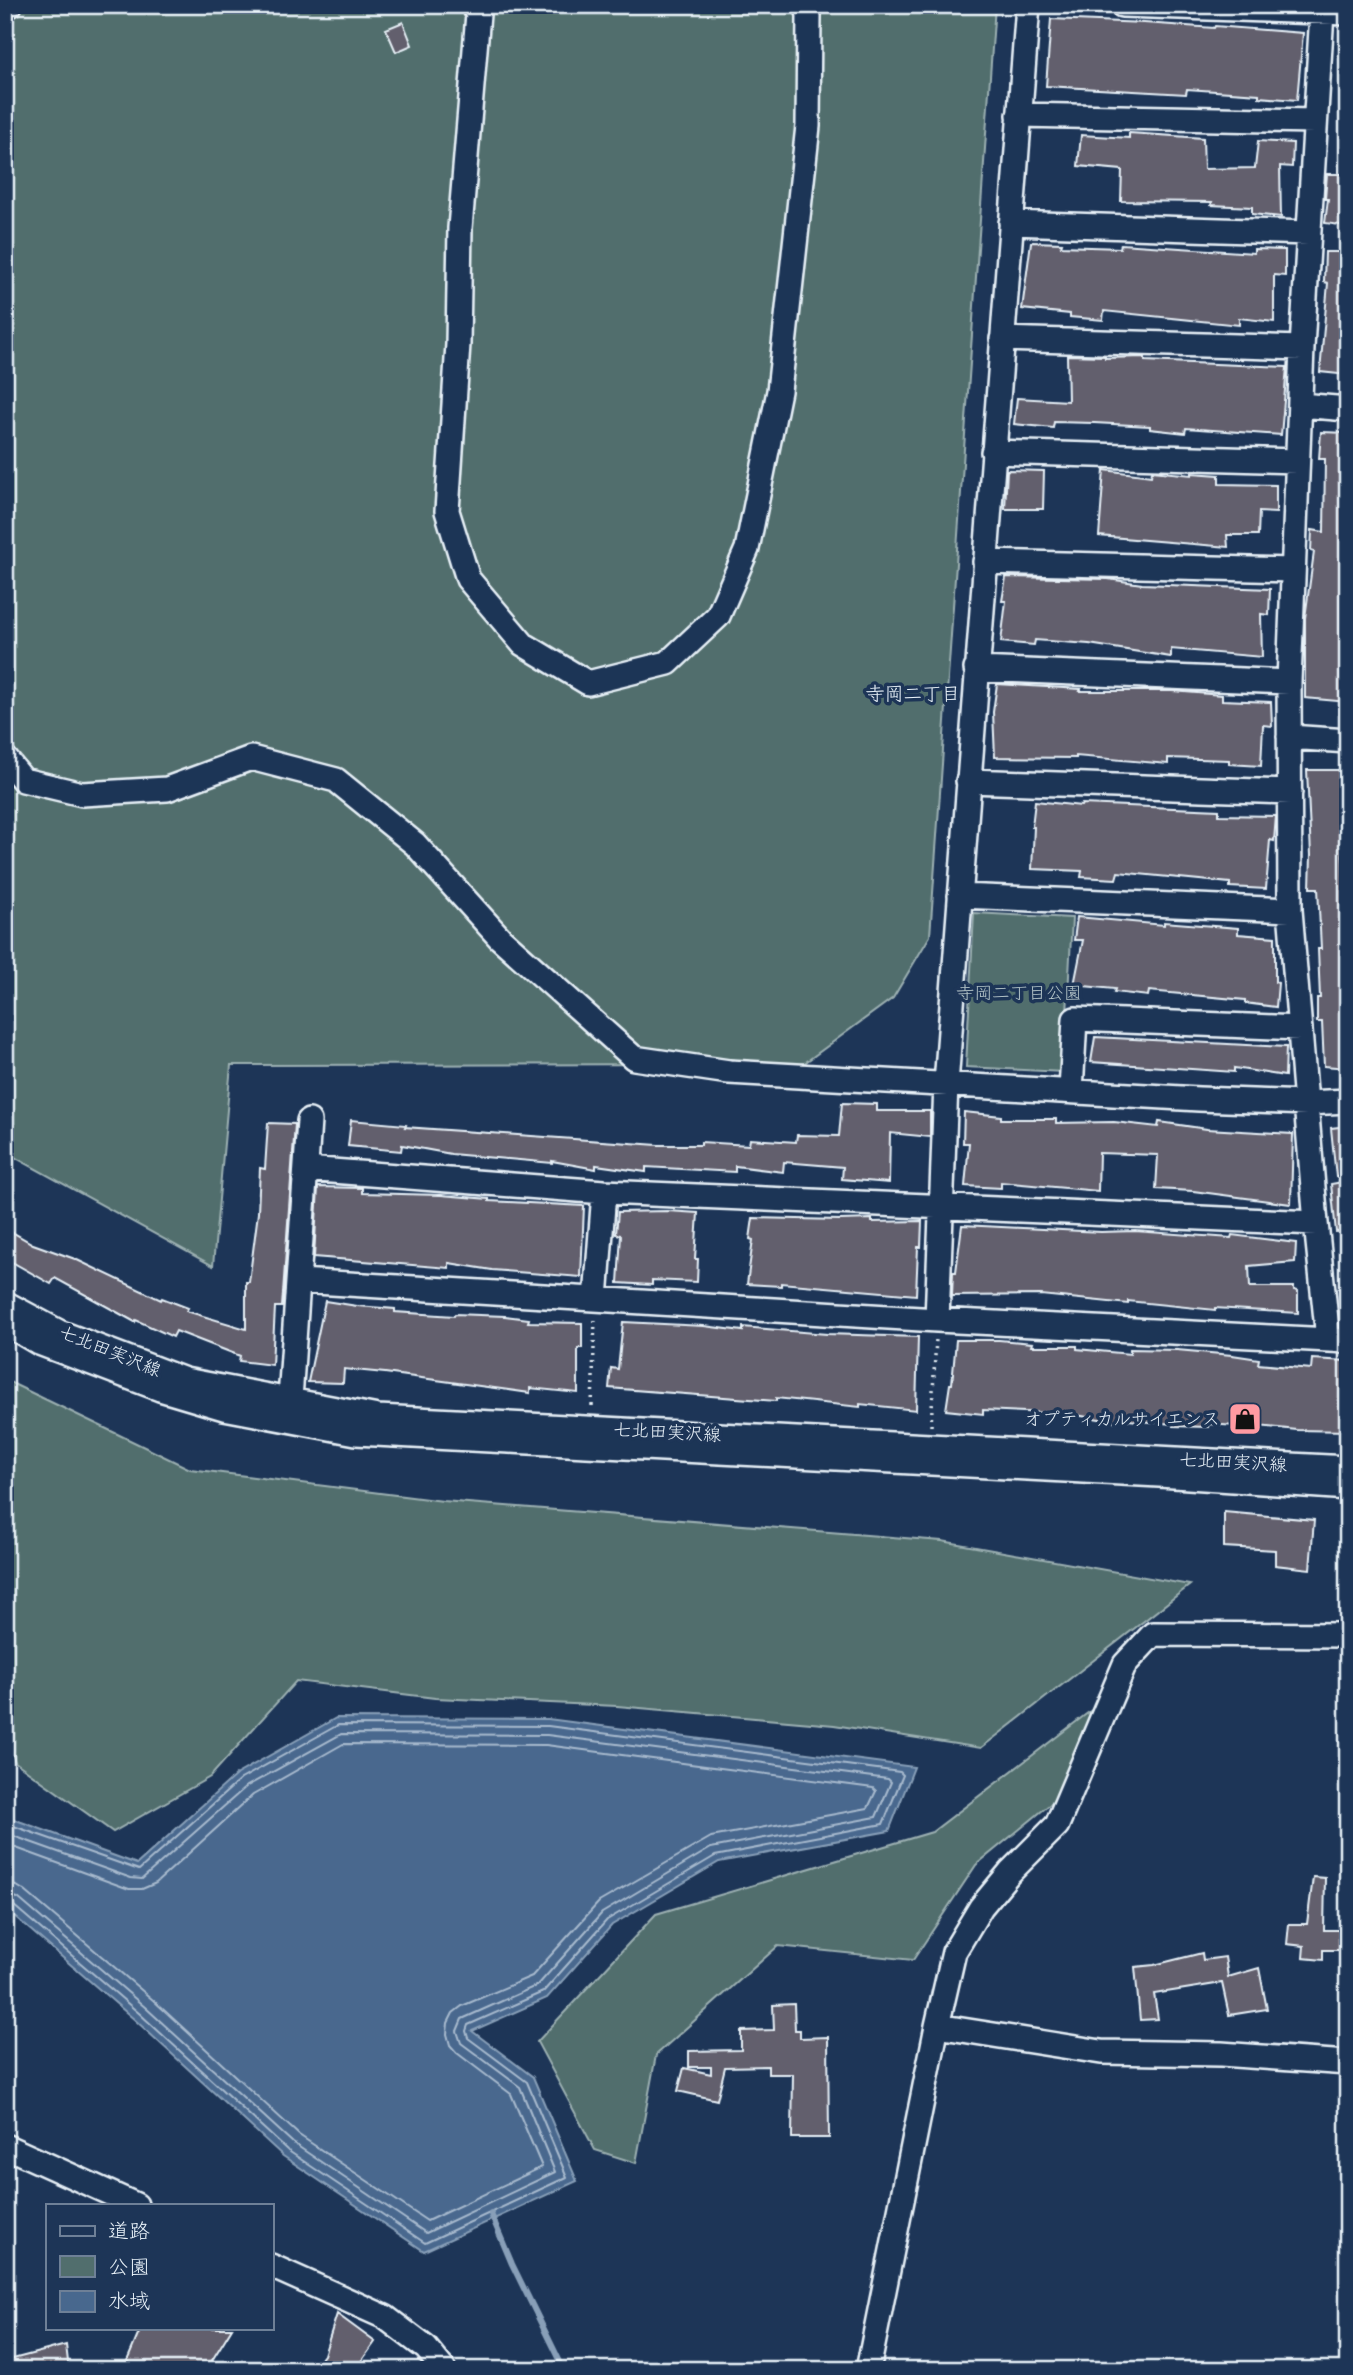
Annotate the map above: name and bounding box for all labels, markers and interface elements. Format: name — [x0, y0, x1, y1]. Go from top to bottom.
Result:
district label: 寺岡二丁目 — [865, 683, 961, 706]
park label: 寺岡二丁目公園 — [956, 983, 1082, 1004]
street label: 七北田実沢線 — [56, 1321, 164, 1381]
shop icon: オプティカルサイエンス — [1226, 1400, 1264, 1438]
place label: オプティカルサイエンス — [1024, 1409, 1220, 1430]
street label: 七北田実沢線 — [612, 1419, 721, 1446]
street label: 七北田実沢線 — [1178, 1449, 1287, 1476]
legend — [46, 2204, 273, 2330]
text: 道路 — [108, 2219, 150, 2244]
text: 公園 — [108, 2255, 150, 2280]
text: 水域 — [108, 2289, 150, 2314]

